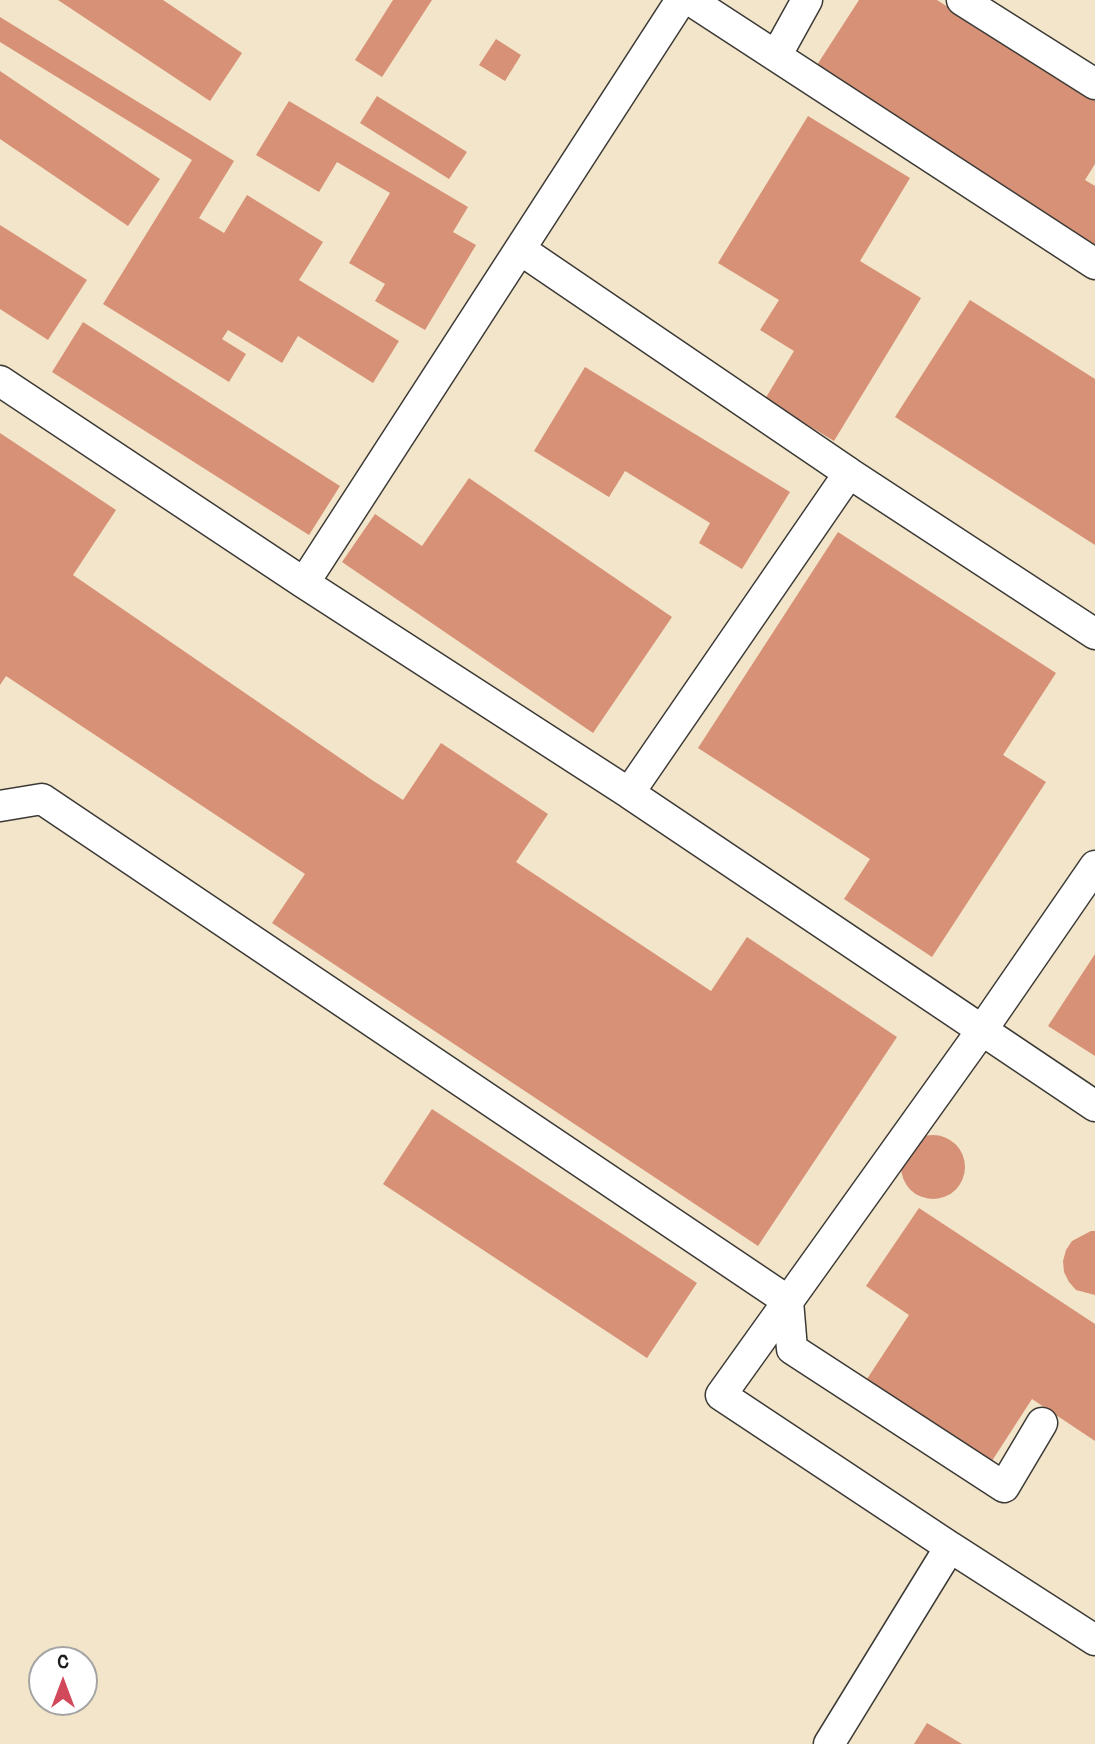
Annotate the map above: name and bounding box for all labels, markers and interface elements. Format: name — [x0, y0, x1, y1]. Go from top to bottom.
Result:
north arrow — [28, 1646, 98, 1716]
text: С — [57, 1650, 69, 1674]

